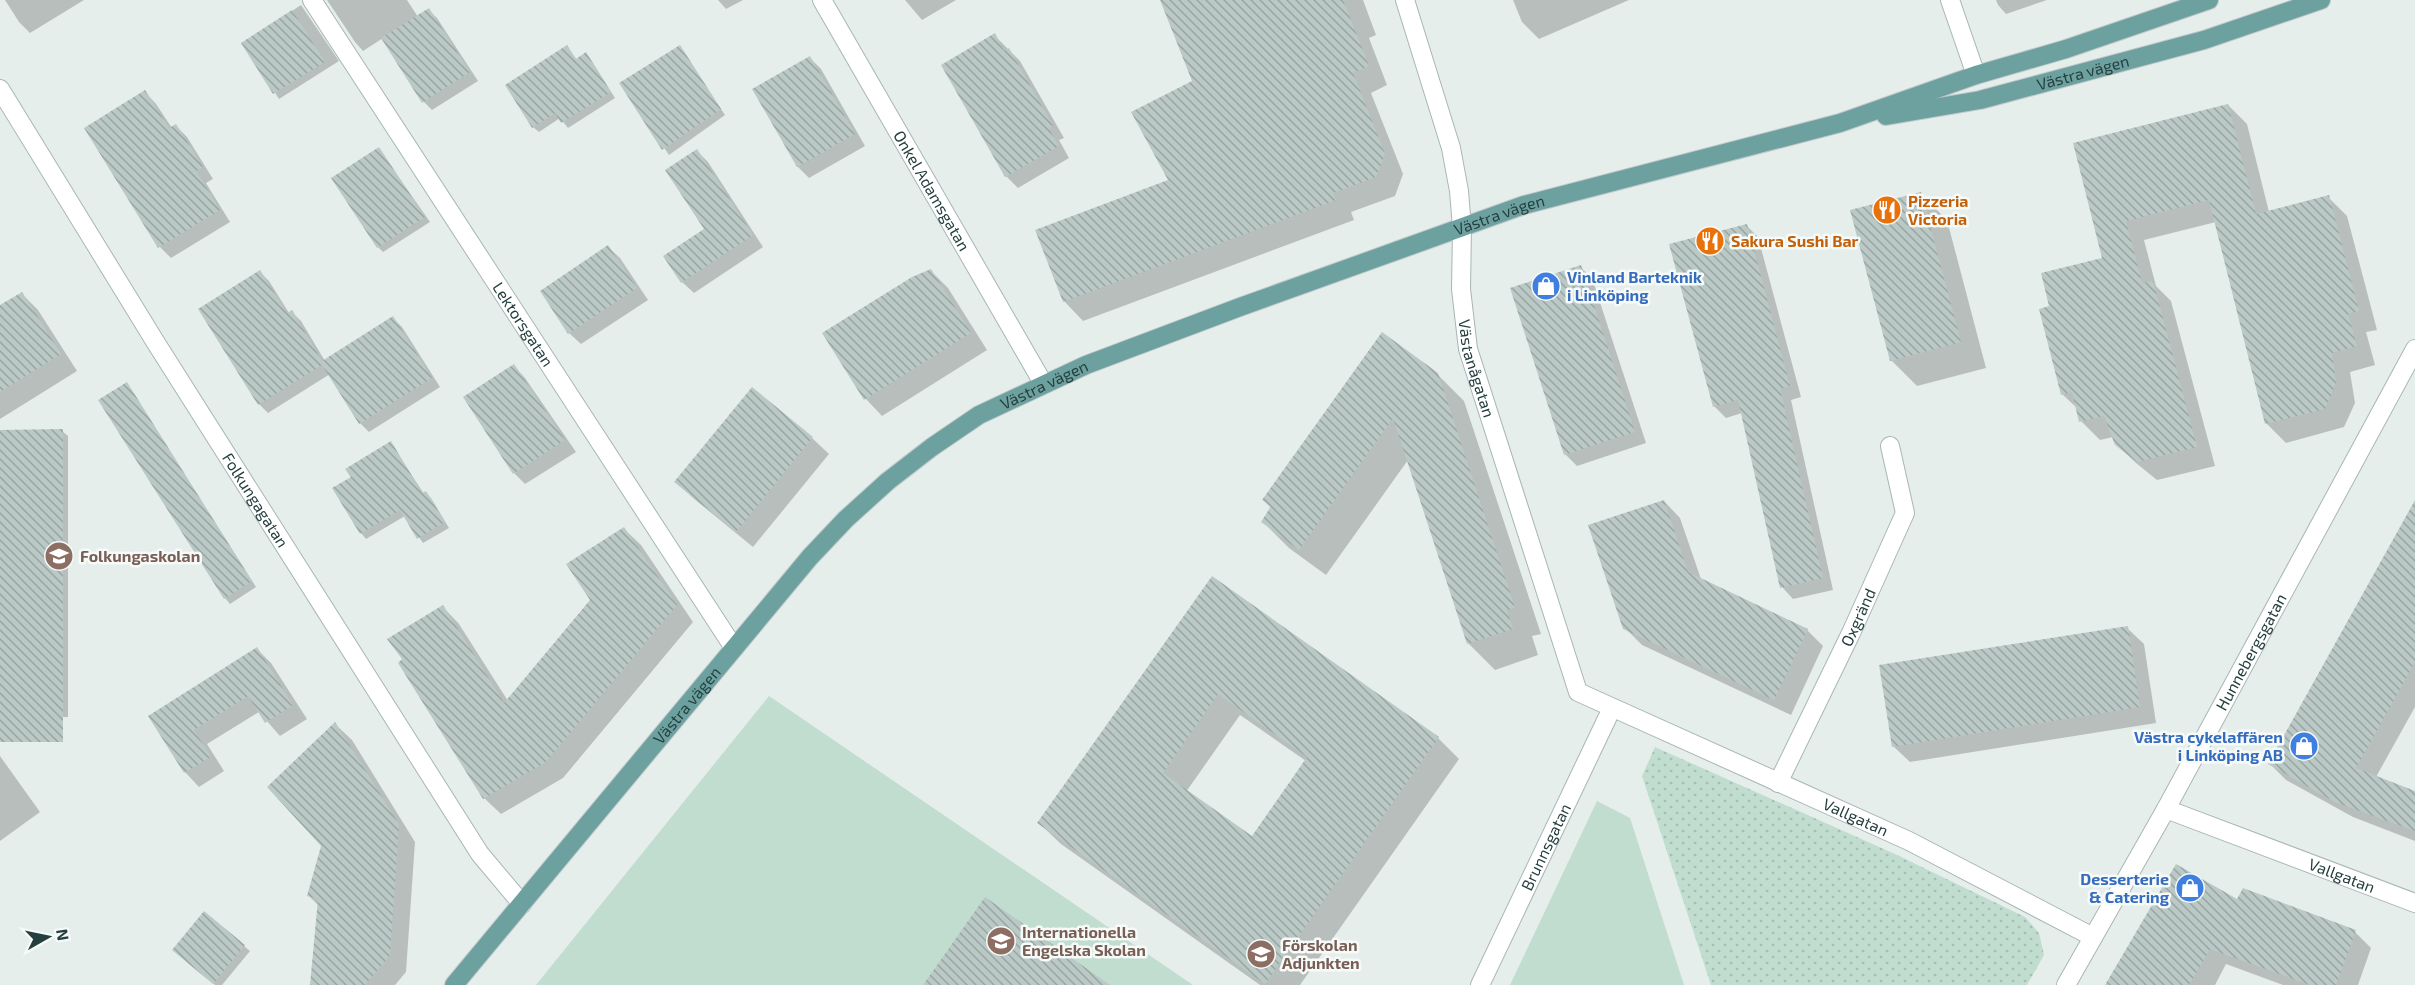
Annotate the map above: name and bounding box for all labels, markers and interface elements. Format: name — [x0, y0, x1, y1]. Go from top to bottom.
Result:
street label: Västra vägen — [2035, 50, 2131, 93]
street label: Onkel Adamsgatan — [890, 127, 975, 254]
street label: Västra vägen — [1451, 190, 1546, 238]
place label: Pizzeria Victoria — [1908, 191, 1969, 228]
restaurant icon: Pizzeria Victoria — [1871, 194, 1903, 226]
restaurant icon: Sakura Sushi Bar — [1694, 225, 1726, 257]
place label: Sakura Sushi Bar — [1731, 231, 1858, 250]
place label: Vinland Barteknik i Linköping — [1567, 267, 1702, 304]
shop icon: Vinland Barteknik i Linköping — [1530, 270, 1562, 302]
street label: Lektorsgatan — [489, 278, 558, 370]
street label: Västanågatan — [1456, 318, 1499, 420]
street label: Västra vägen — [997, 355, 1091, 413]
street label: Folkungagatan — [219, 449, 293, 551]
school or university icon: Folkungaskolan — [43, 540, 75, 572]
place label: Folkungaskolan — [80, 546, 200, 565]
street label: Oxgränd — [1836, 585, 1879, 649]
street label: Hunnebergsgatan — [2211, 590, 2290, 713]
street label: Västra vägen — [649, 662, 724, 747]
place label: Västra cykelaffären i Linköping AB — [2134, 727, 2283, 764]
shop icon: Västra cykelaffären i Linköping AB — [2288, 730, 2320, 762]
street label: Vallgatan — [1820, 794, 1891, 839]
street label: Brunnsgatan — [1517, 800, 1574, 893]
street label: Vallgatan — [2306, 854, 2378, 896]
place label: Desserterie & Catering — [2080, 869, 2170, 906]
shop icon: Desserterie & Catering — [2174, 872, 2206, 904]
north arrow — [18, 907, 78, 967]
place label: Internationella Engelska Skolan — [1022, 922, 1146, 959]
school or university icon: Internationella Engelska Skolan — [985, 925, 1017, 957]
text: N — [53, 927, 74, 942]
place label: Förskolan Adjunkten — [1282, 935, 1360, 972]
school or university icon: Förskolan Adjunkten — [1245, 938, 1277, 970]

